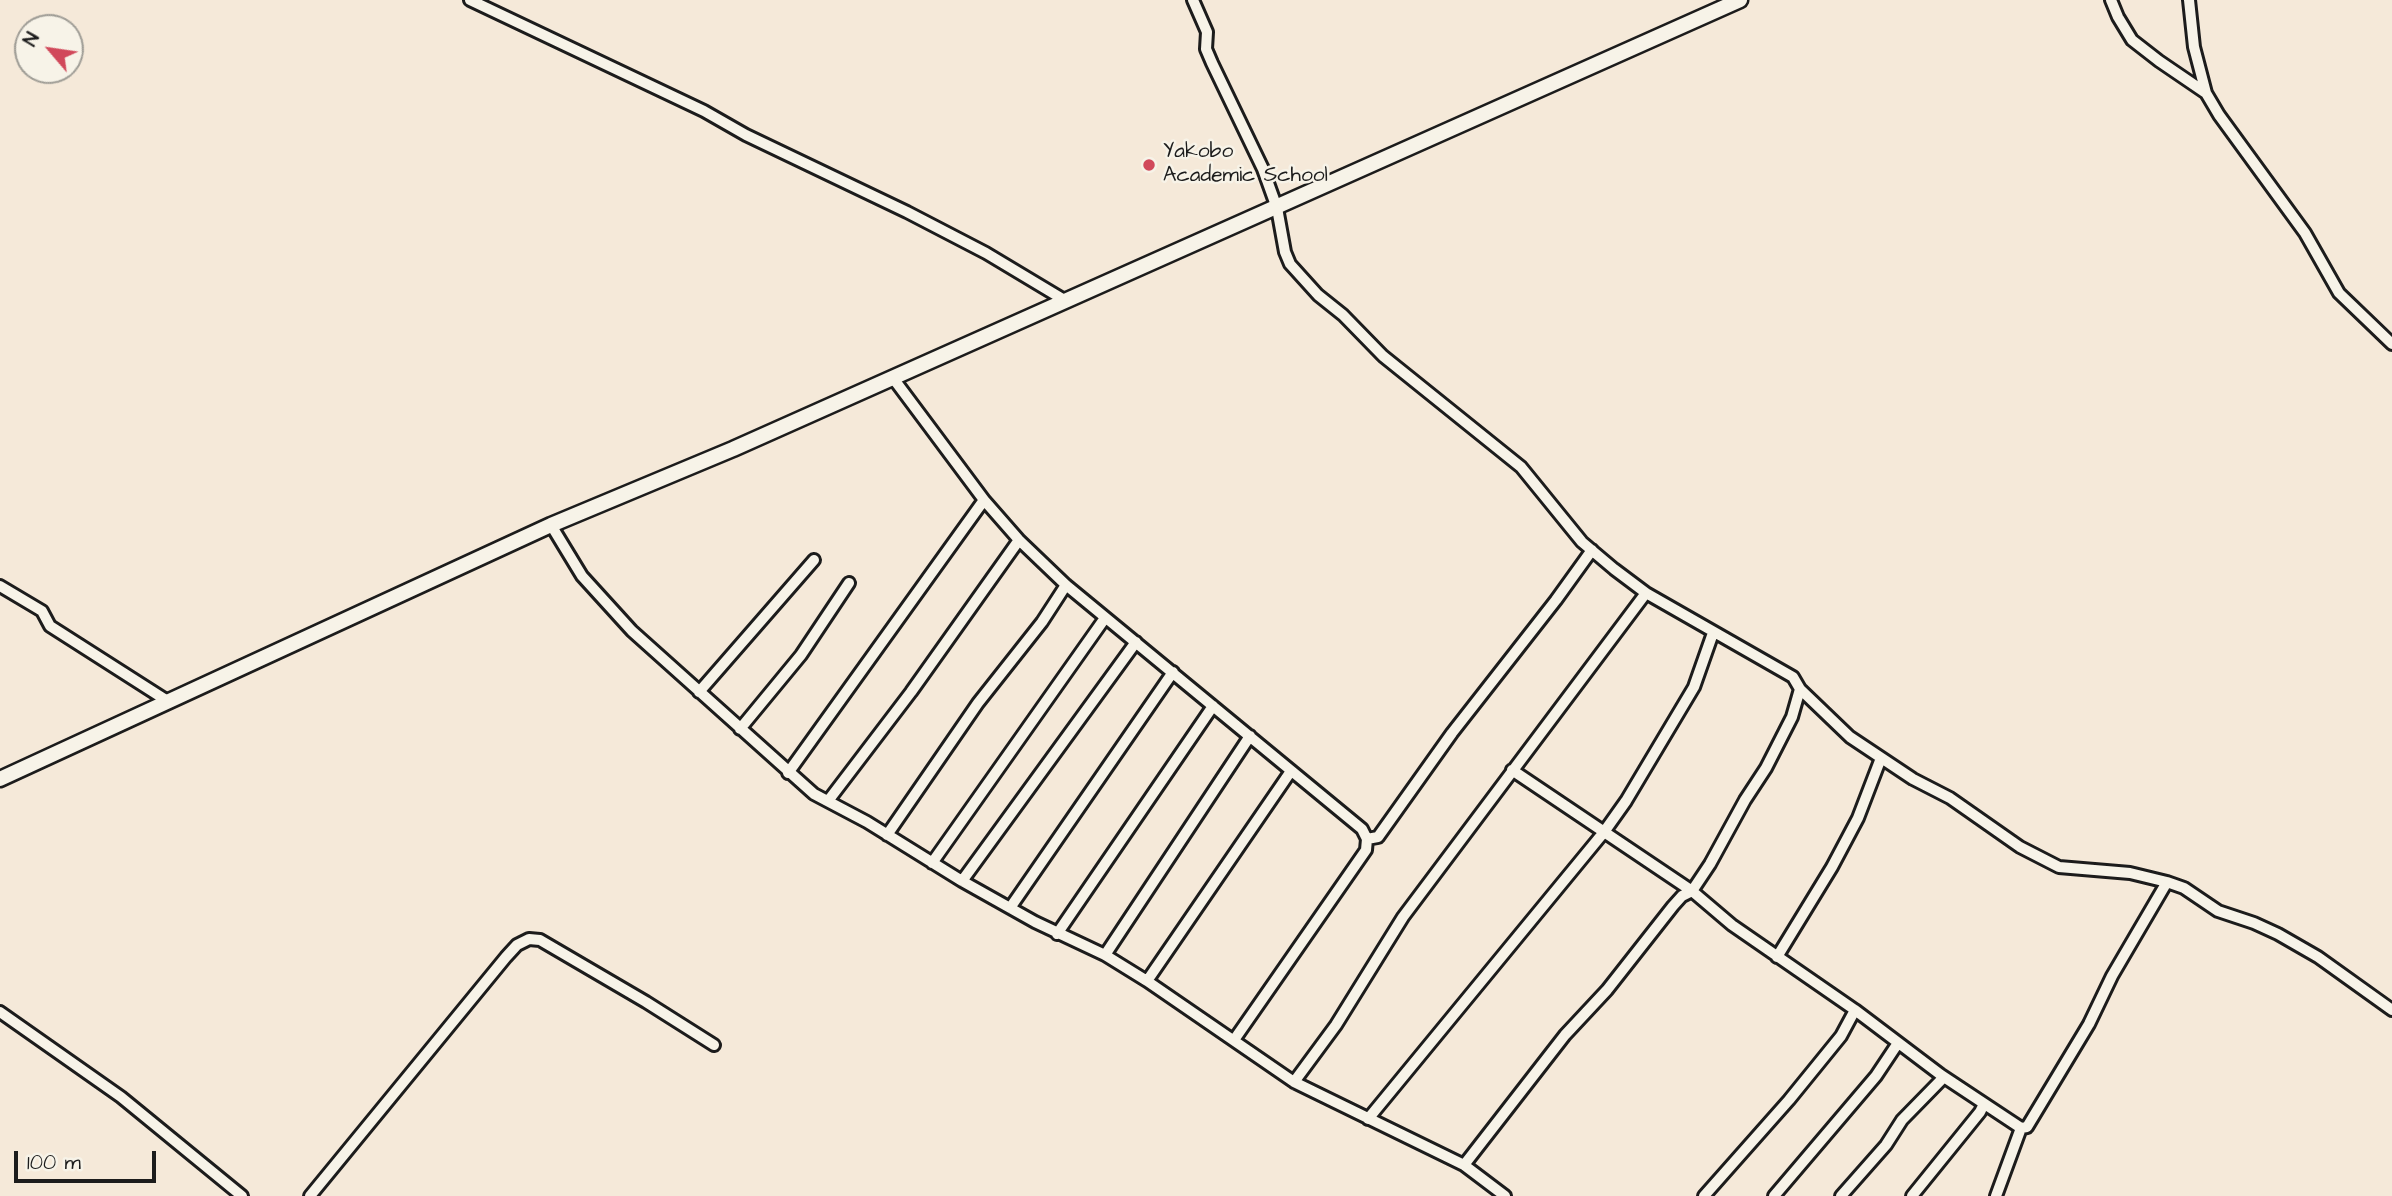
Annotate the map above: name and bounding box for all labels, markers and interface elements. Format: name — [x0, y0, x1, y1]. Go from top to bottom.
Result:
north arrow — [14, 14, 84, 84]
text: N — [17, 28, 47, 51]
place label: Yakobo Academic School — [1163, 140, 1328, 190]
marker: Yakobo Academic School — [1141, 157, 1157, 173]
scale bar — [18, 1136, 159, 1180]
text: 100 m — [27, 1148, 81, 1177]

